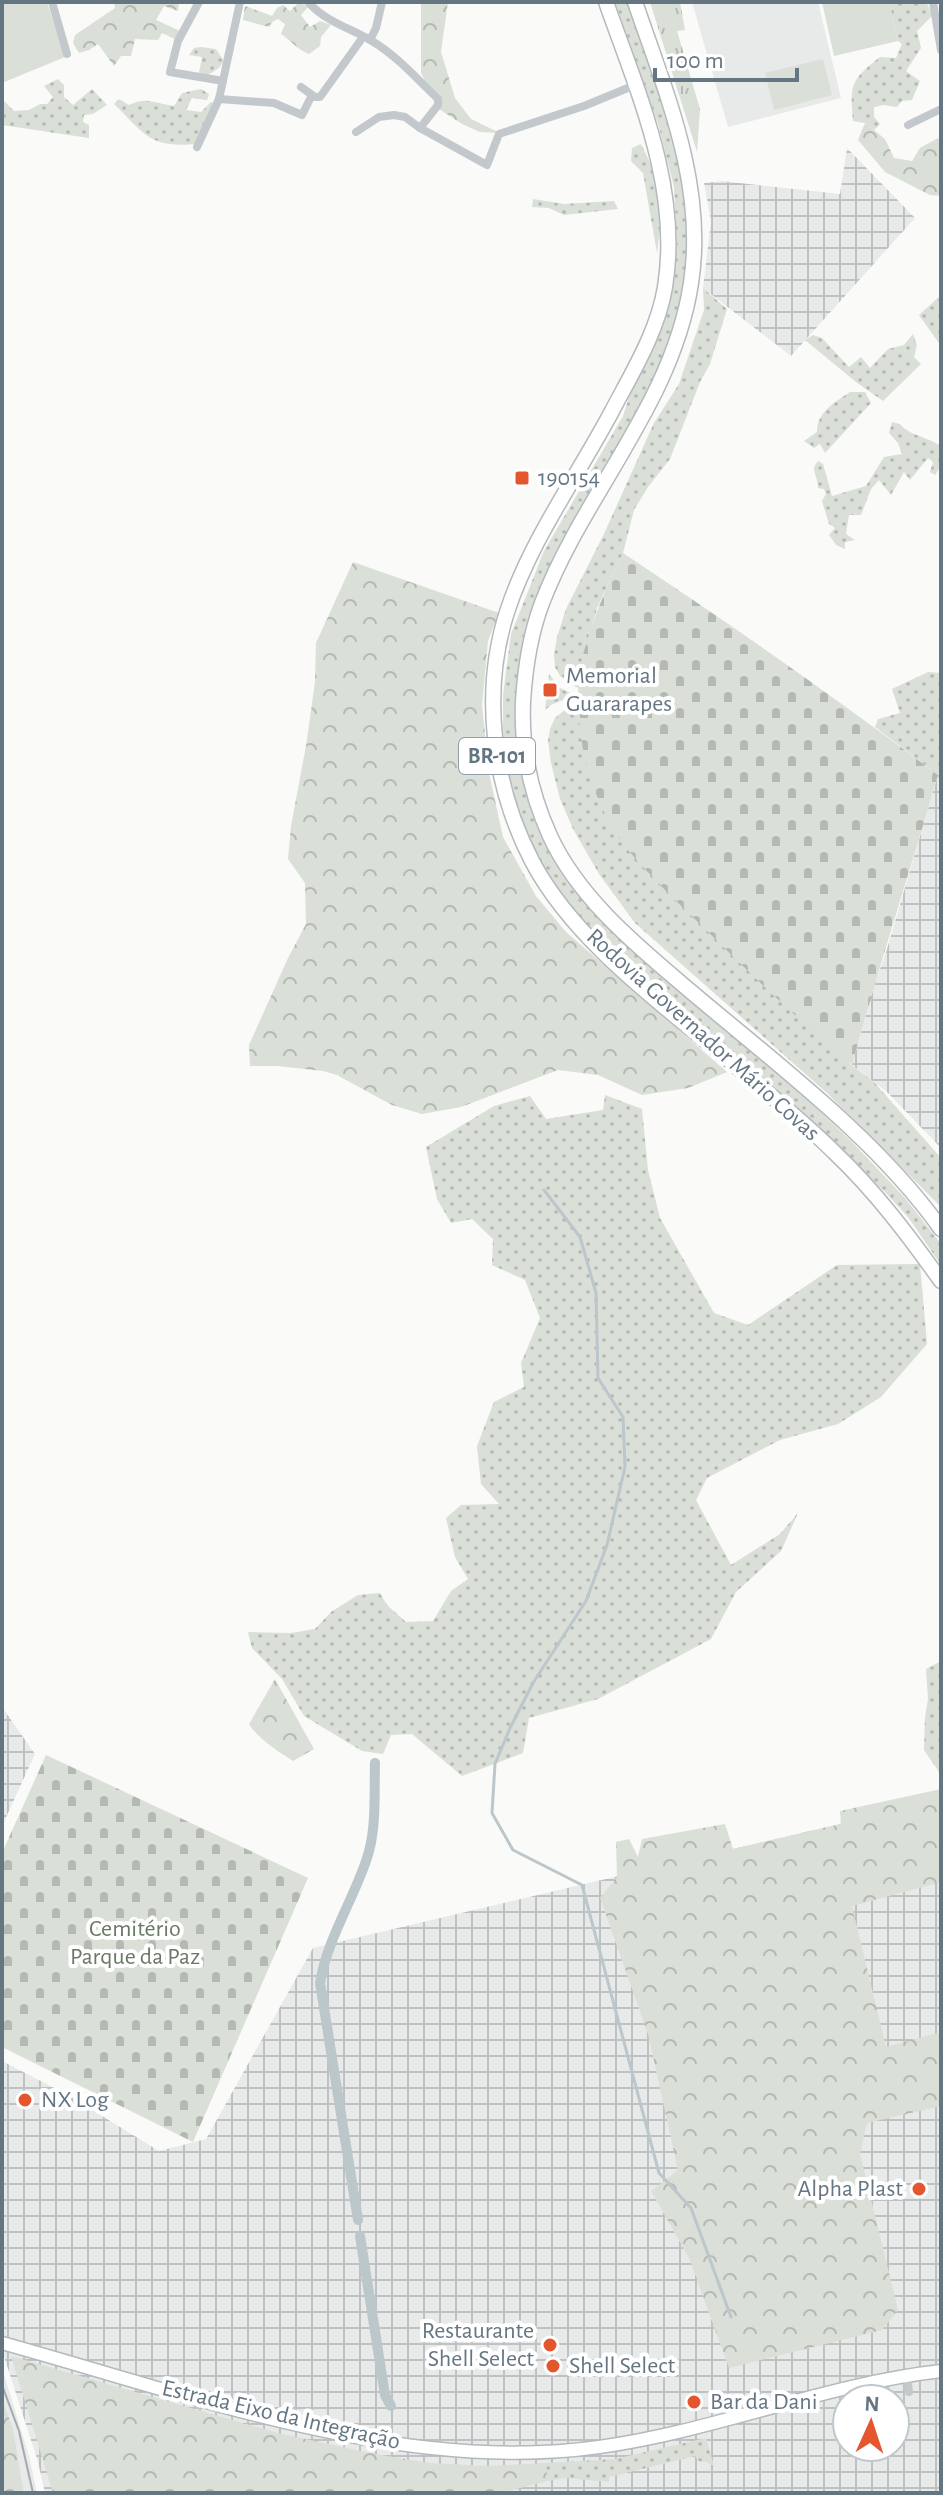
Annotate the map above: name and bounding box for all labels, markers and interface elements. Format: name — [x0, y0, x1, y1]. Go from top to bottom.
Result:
scale bar — [655, 32, 797, 82]
text: 100 m — [667, 49, 724, 73]
place label: 190154 — [538, 466, 600, 490]
marker: 190154 — [513, 469, 531, 487]
place label: Memorial Guararapes — [566, 664, 672, 716]
marker: Memorial Guararapes — [541, 681, 559, 699]
road number: BR-101 — [459, 738, 535, 774]
street label: Rodovia Governador Mário Covas — [582, 924, 824, 1146]
park label: Cemitério Parque da Paz — [70, 1917, 200, 1969]
place label: NX Log — [41, 2088, 109, 2112]
marker: NX Log — [16, 2091, 34, 2109]
place label: Alpha Plast — [797, 2177, 903, 2201]
marker: Alpha Plast — [910, 2180, 928, 2198]
place label: Restaurante Shell Select — [422, 2319, 534, 2371]
marker: Restaurante Shell Select — [541, 2336, 559, 2354]
place label: Shell Select — [569, 2354, 676, 2378]
marker: Shell Select — [544, 2357, 562, 2375]
street label: Estrada Eixo da Integração — [160, 2376, 402, 2454]
north arrow — [831, 2383, 911, 2463]
place label: Bar da Dani — [710, 2390, 817, 2414]
marker: Bar da Dani — [685, 2393, 703, 2411]
text: N — [864, 2393, 880, 2415]

